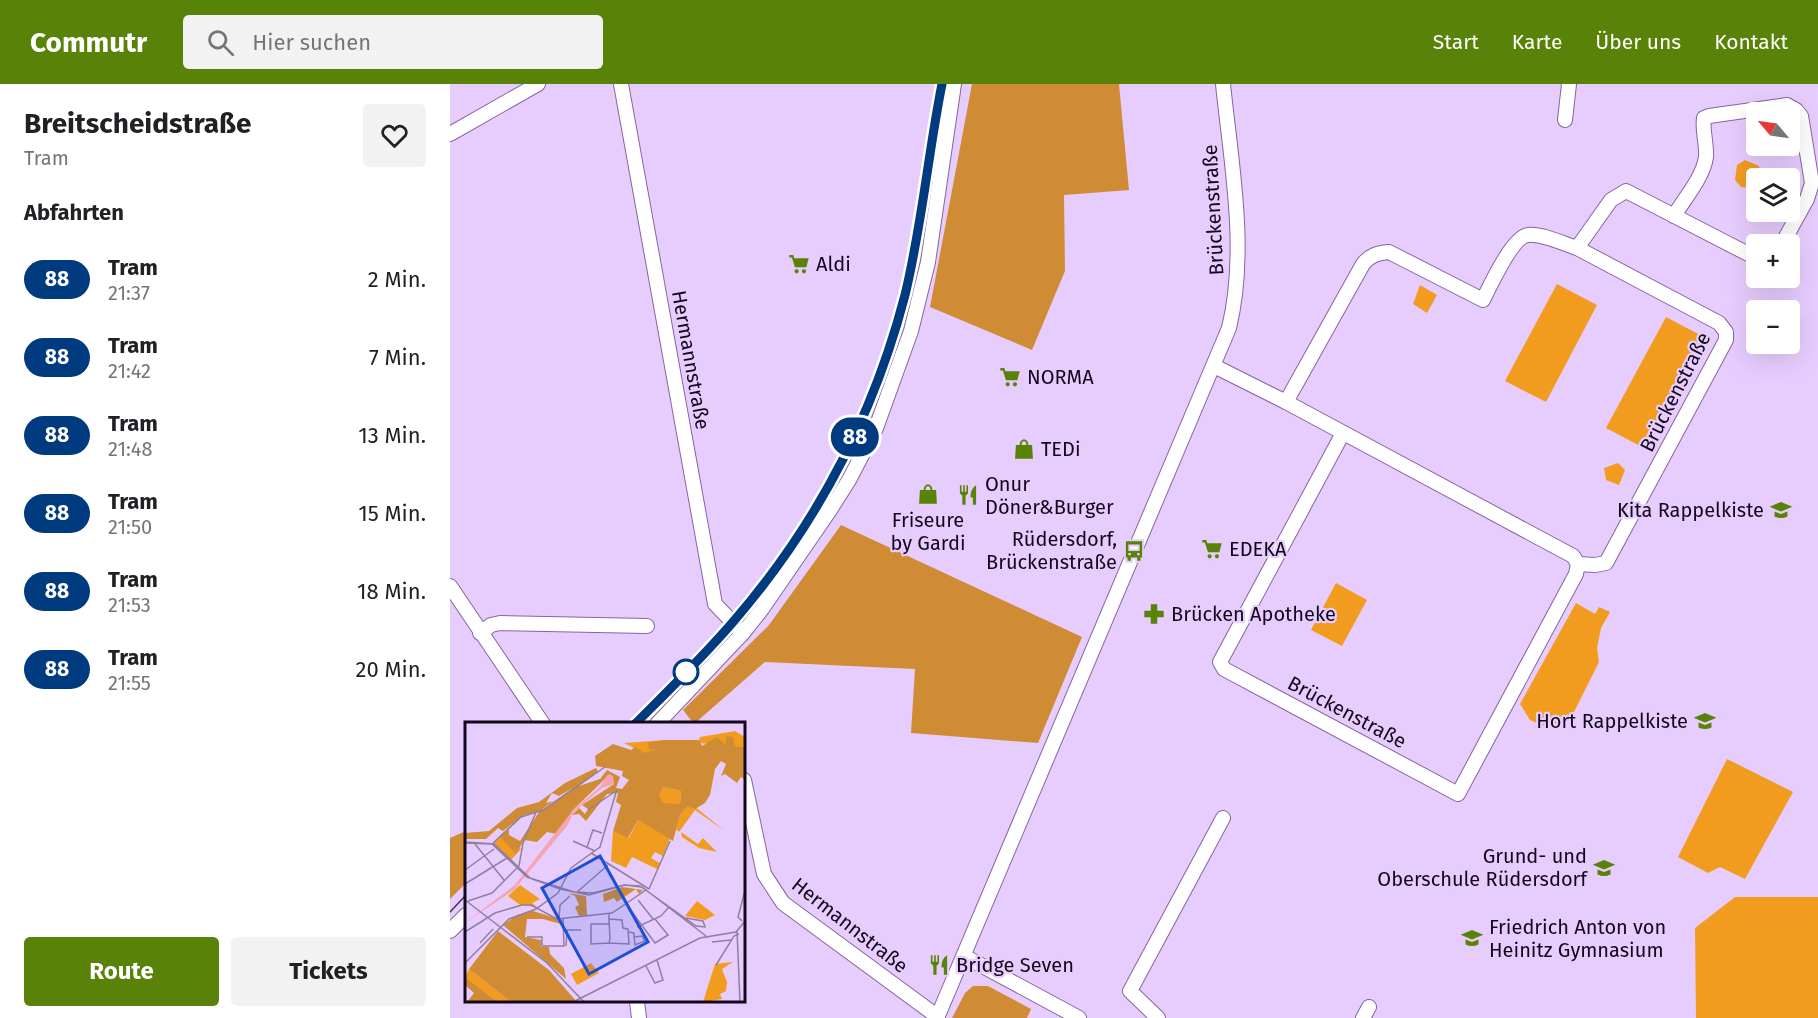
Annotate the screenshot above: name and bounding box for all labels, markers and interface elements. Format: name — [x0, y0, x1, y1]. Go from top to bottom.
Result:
search box — [183, 15, 603, 69]
text: Commutr — [30, 26, 147, 59]
icon: search — [204, 26, 237, 59]
text: Hier suchen — [252, 29, 371, 56]
text: Start — [1433, 29, 1479, 55]
text: Karte — [1512, 29, 1562, 55]
text: Über uns — [1595, 29, 1681, 55]
text: Kontakt — [1714, 29, 1788, 55]
north arrow — [1746, 102, 1800, 156]
map controls — [1746, 102, 1800, 354]
button: heart — [363, 104, 426, 167]
text: Breitscheidstraße — [24, 107, 251, 140]
street label: Brückenstraße — [1198, 144, 1228, 276]
text: Tram — [24, 146, 69, 170]
button: layers — [1746, 168, 1800, 222]
text: Abfahrten — [24, 199, 124, 226]
button: + — [1746, 234, 1800, 288]
supermarket icon: Aldi — [787, 252, 811, 276]
place label: Aldi — [816, 252, 851, 276]
text: Tram — [108, 254, 158, 281]
text: 88 — [45, 266, 69, 292]
text: 2 Min. — [368, 266, 426, 293]
text: 21:37 — [108, 281, 150, 305]
street label: Hermannstraße — [667, 289, 715, 431]
button: − — [1746, 300, 1800, 354]
street label: Brückenstraße — [1635, 328, 1715, 456]
text: Tram — [108, 332, 158, 359]
text: 88 — [45, 344, 69, 370]
text: 7 Min. — [369, 344, 426, 371]
text: 21:42 — [108, 359, 151, 383]
supermarket icon: NORMA — [998, 365, 1022, 389]
place label: NORMA — [1027, 365, 1094, 389]
text: Tram — [108, 410, 158, 437]
line badge: 88 — [828, 418, 882, 456]
text: 88 — [45, 422, 69, 448]
text: 13 Min. — [358, 422, 426, 449]
text: 88 — [843, 424, 867, 450]
text: 21:48 — [108, 437, 152, 461]
shop icon: TEDi — [1012, 437, 1036, 461]
place label: TEDi — [1041, 437, 1081, 461]
place label: Onur Döner&Burger — [985, 472, 1114, 519]
shop icon: Friseure by Gardi — [916, 482, 940, 506]
restaurant icon: Onur Döner&Burger — [956, 483, 980, 507]
text: Tram — [108, 488, 158, 515]
place label: Kita Rappelkiste — [1617, 498, 1764, 522]
school or university icon: Kita Rappelkiste — [1769, 498, 1793, 522]
text: 88 — [45, 500, 69, 526]
text: 15 Min. — [358, 500, 426, 527]
place label: Friseure by Gardi — [890, 508, 966, 555]
text: 21:50 — [108, 515, 152, 539]
place label: Rüdersdorf, Brückenstraße — [986, 527, 1117, 574]
supermarket icon: EDEKA — [1200, 537, 1224, 561]
place label: EDEKA — [1229, 537, 1287, 561]
bus stop icon: Rüdersdorf, Brückenstraße — [1122, 539, 1146, 563]
text: Tram — [108, 566, 158, 593]
text: 88 — [45, 578, 69, 604]
text: 18 Min. — [357, 578, 426, 605]
text: 21:53 — [108, 593, 151, 617]
pharmacy icon: Brücken Apotheke — [1142, 602, 1166, 626]
place label: Brücken Apotheke — [1171, 602, 1336, 626]
text: Tram — [108, 644, 158, 671]
text: 88 — [45, 656, 69, 682]
text: 20 Min. — [356, 656, 426, 683]
unlabelled marker — [673, 659, 699, 685]
text: 21:55 — [108, 671, 151, 695]
street label: Brückenstraße — [1284, 671, 1410, 753]
place label: Hort Rappelkiste — [1536, 709, 1688, 733]
school or university icon: Hort Rappelkiste — [1693, 709, 1717, 733]
inset map — [465, 722, 746, 1003]
place label: Grund- und Oberschule Rüdersdorf — [1377, 844, 1588, 891]
school or university icon: Grund- und Oberschule Rüdersdorf — [1592, 856, 1616, 880]
street label: Hermannstraße — [787, 872, 913, 978]
place label: Friedrich Anton von Heinitz Gymnasium — [1489, 915, 1666, 962]
school or university icon: Friedrich Anton von Heinitz Gymnasium — [1460, 926, 1484, 950]
button: Route — [24, 937, 219, 1006]
button: Tickets — [231, 937, 426, 1006]
restaurant icon: Bridge Seven — [927, 953, 951, 977]
place label: Bridge Seven — [956, 953, 1074, 977]

